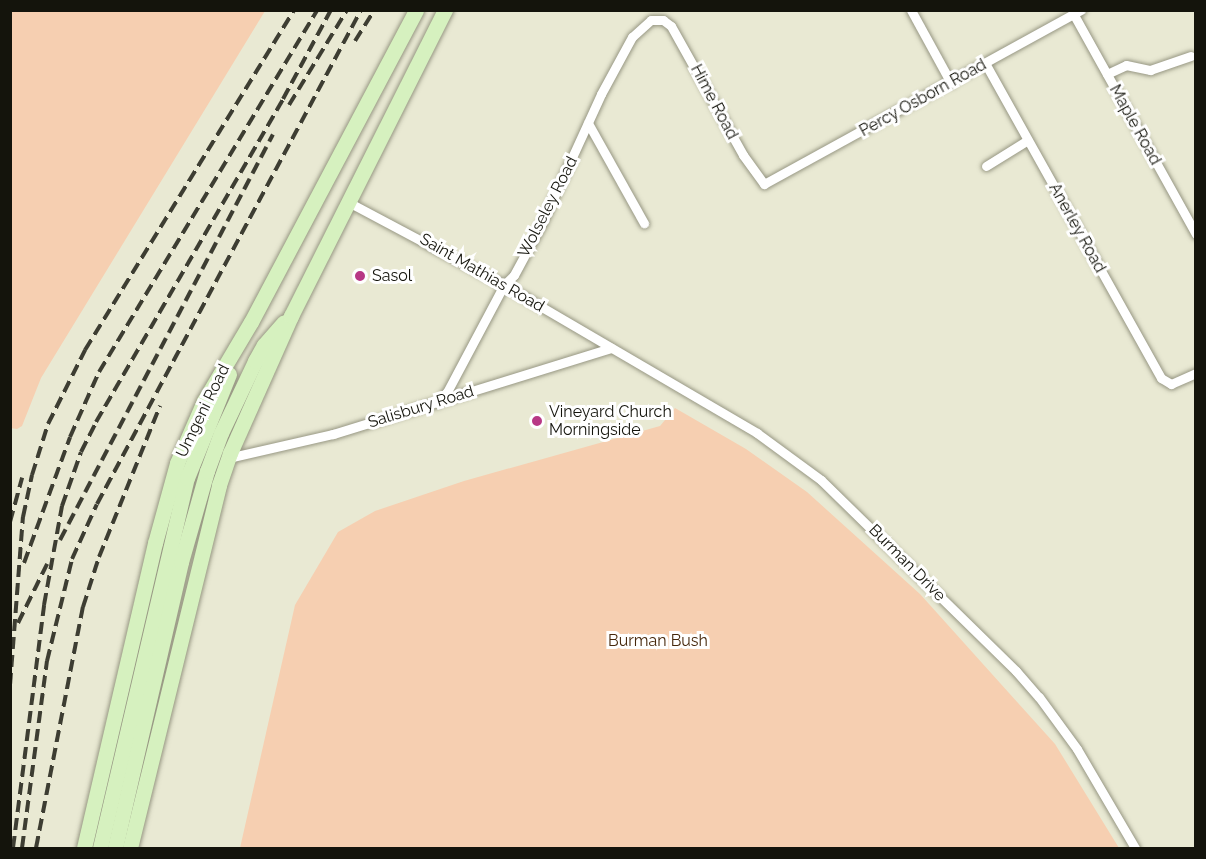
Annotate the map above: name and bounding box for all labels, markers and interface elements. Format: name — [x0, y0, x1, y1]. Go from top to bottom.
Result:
street label: Percy Osborn Road — [856, 55, 990, 141]
street label: Hime Road — [686, 61, 742, 143]
street label: Maple Road — [1105, 82, 1165, 168]
street label: Wolseley Road — [514, 153, 582, 261]
street label: Anerley Road — [1044, 180, 1110, 276]
street label: Saint Mathias Road — [416, 230, 548, 316]
place label: Sasol — [372, 266, 412, 286]
marker: Sasol — [353, 269, 367, 283]
street label: Umgeni Road — [172, 361, 234, 461]
street label: Salisbury Road — [366, 382, 476, 432]
place label: Vineyard Church Morningside — [549, 402, 672, 440]
marker: Vineyard Church Morningside — [530, 414, 544, 428]
street label: Burman Drive — [865, 521, 949, 605]
park label: Burman Bush — [608, 631, 708, 651]

